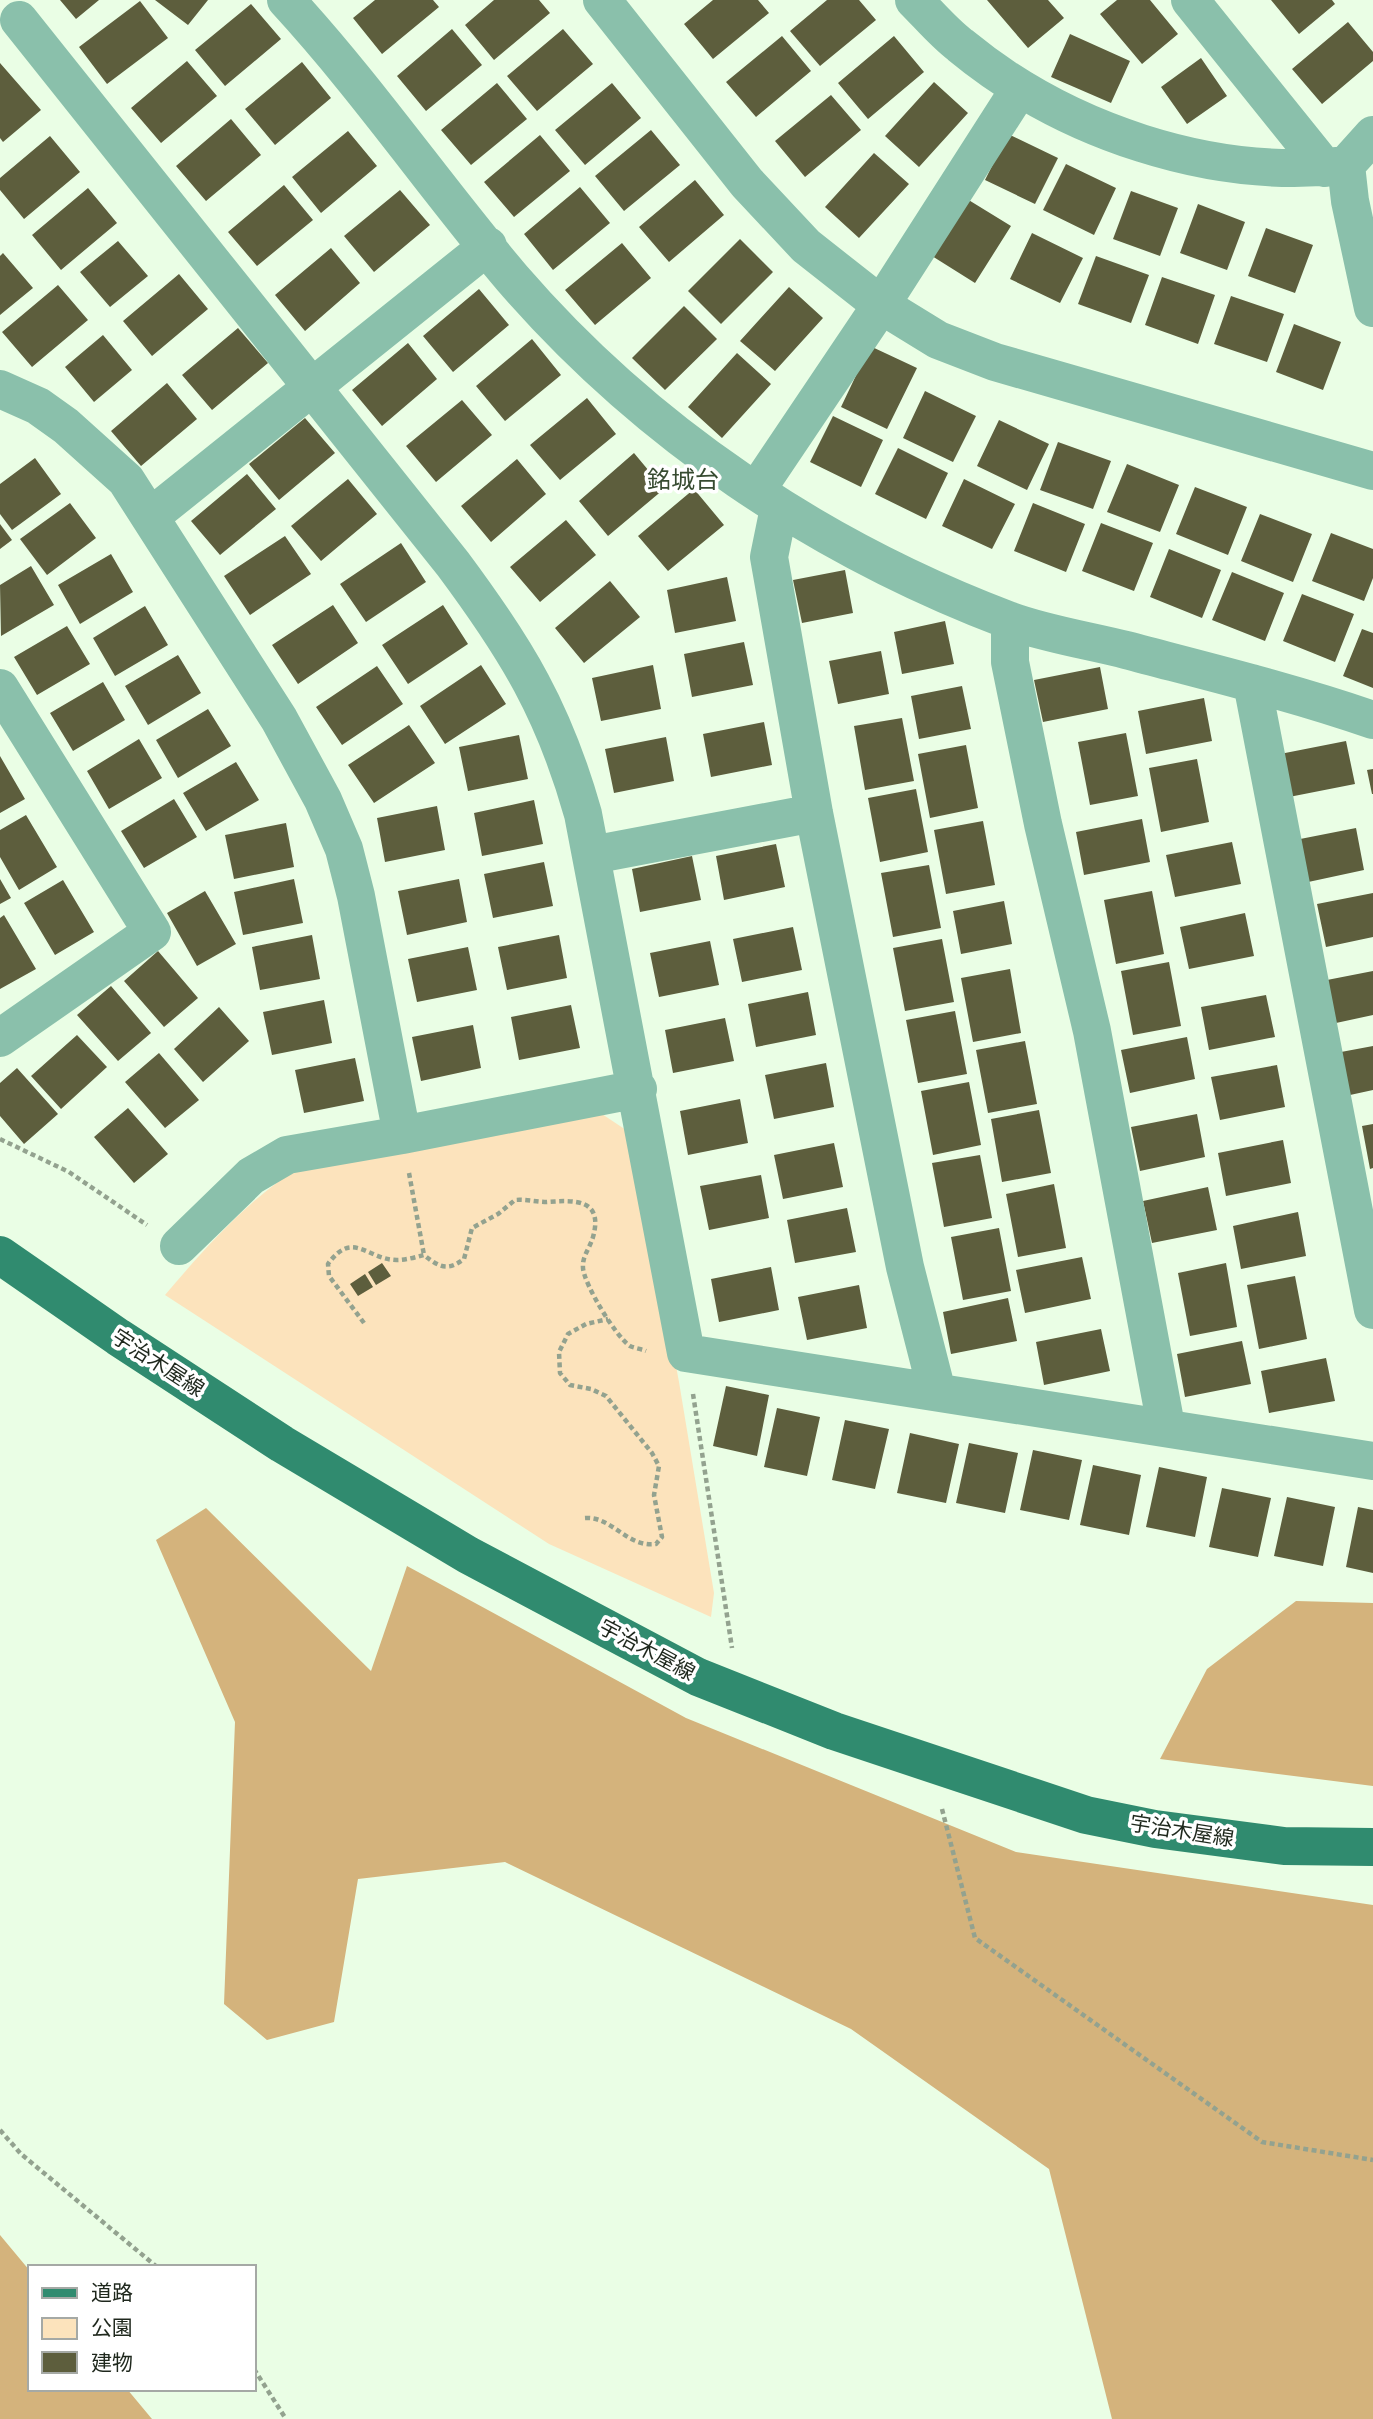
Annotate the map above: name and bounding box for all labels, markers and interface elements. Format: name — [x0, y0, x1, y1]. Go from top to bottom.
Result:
district label: 銘城台 — [647, 465, 719, 493]
street label: 宇治木屋線 — [107, 1324, 209, 1402]
street label: 宇治木屋線 — [595, 1614, 699, 1685]
street label: 宇治木屋線 — [1128, 1810, 1236, 1851]
legend — [28, 2265, 256, 2391]
text: 道路 — [91, 2280, 133, 2305]
text: 公園 — [91, 2315, 133, 2340]
text: 建物 — [91, 2350, 133, 2375]

